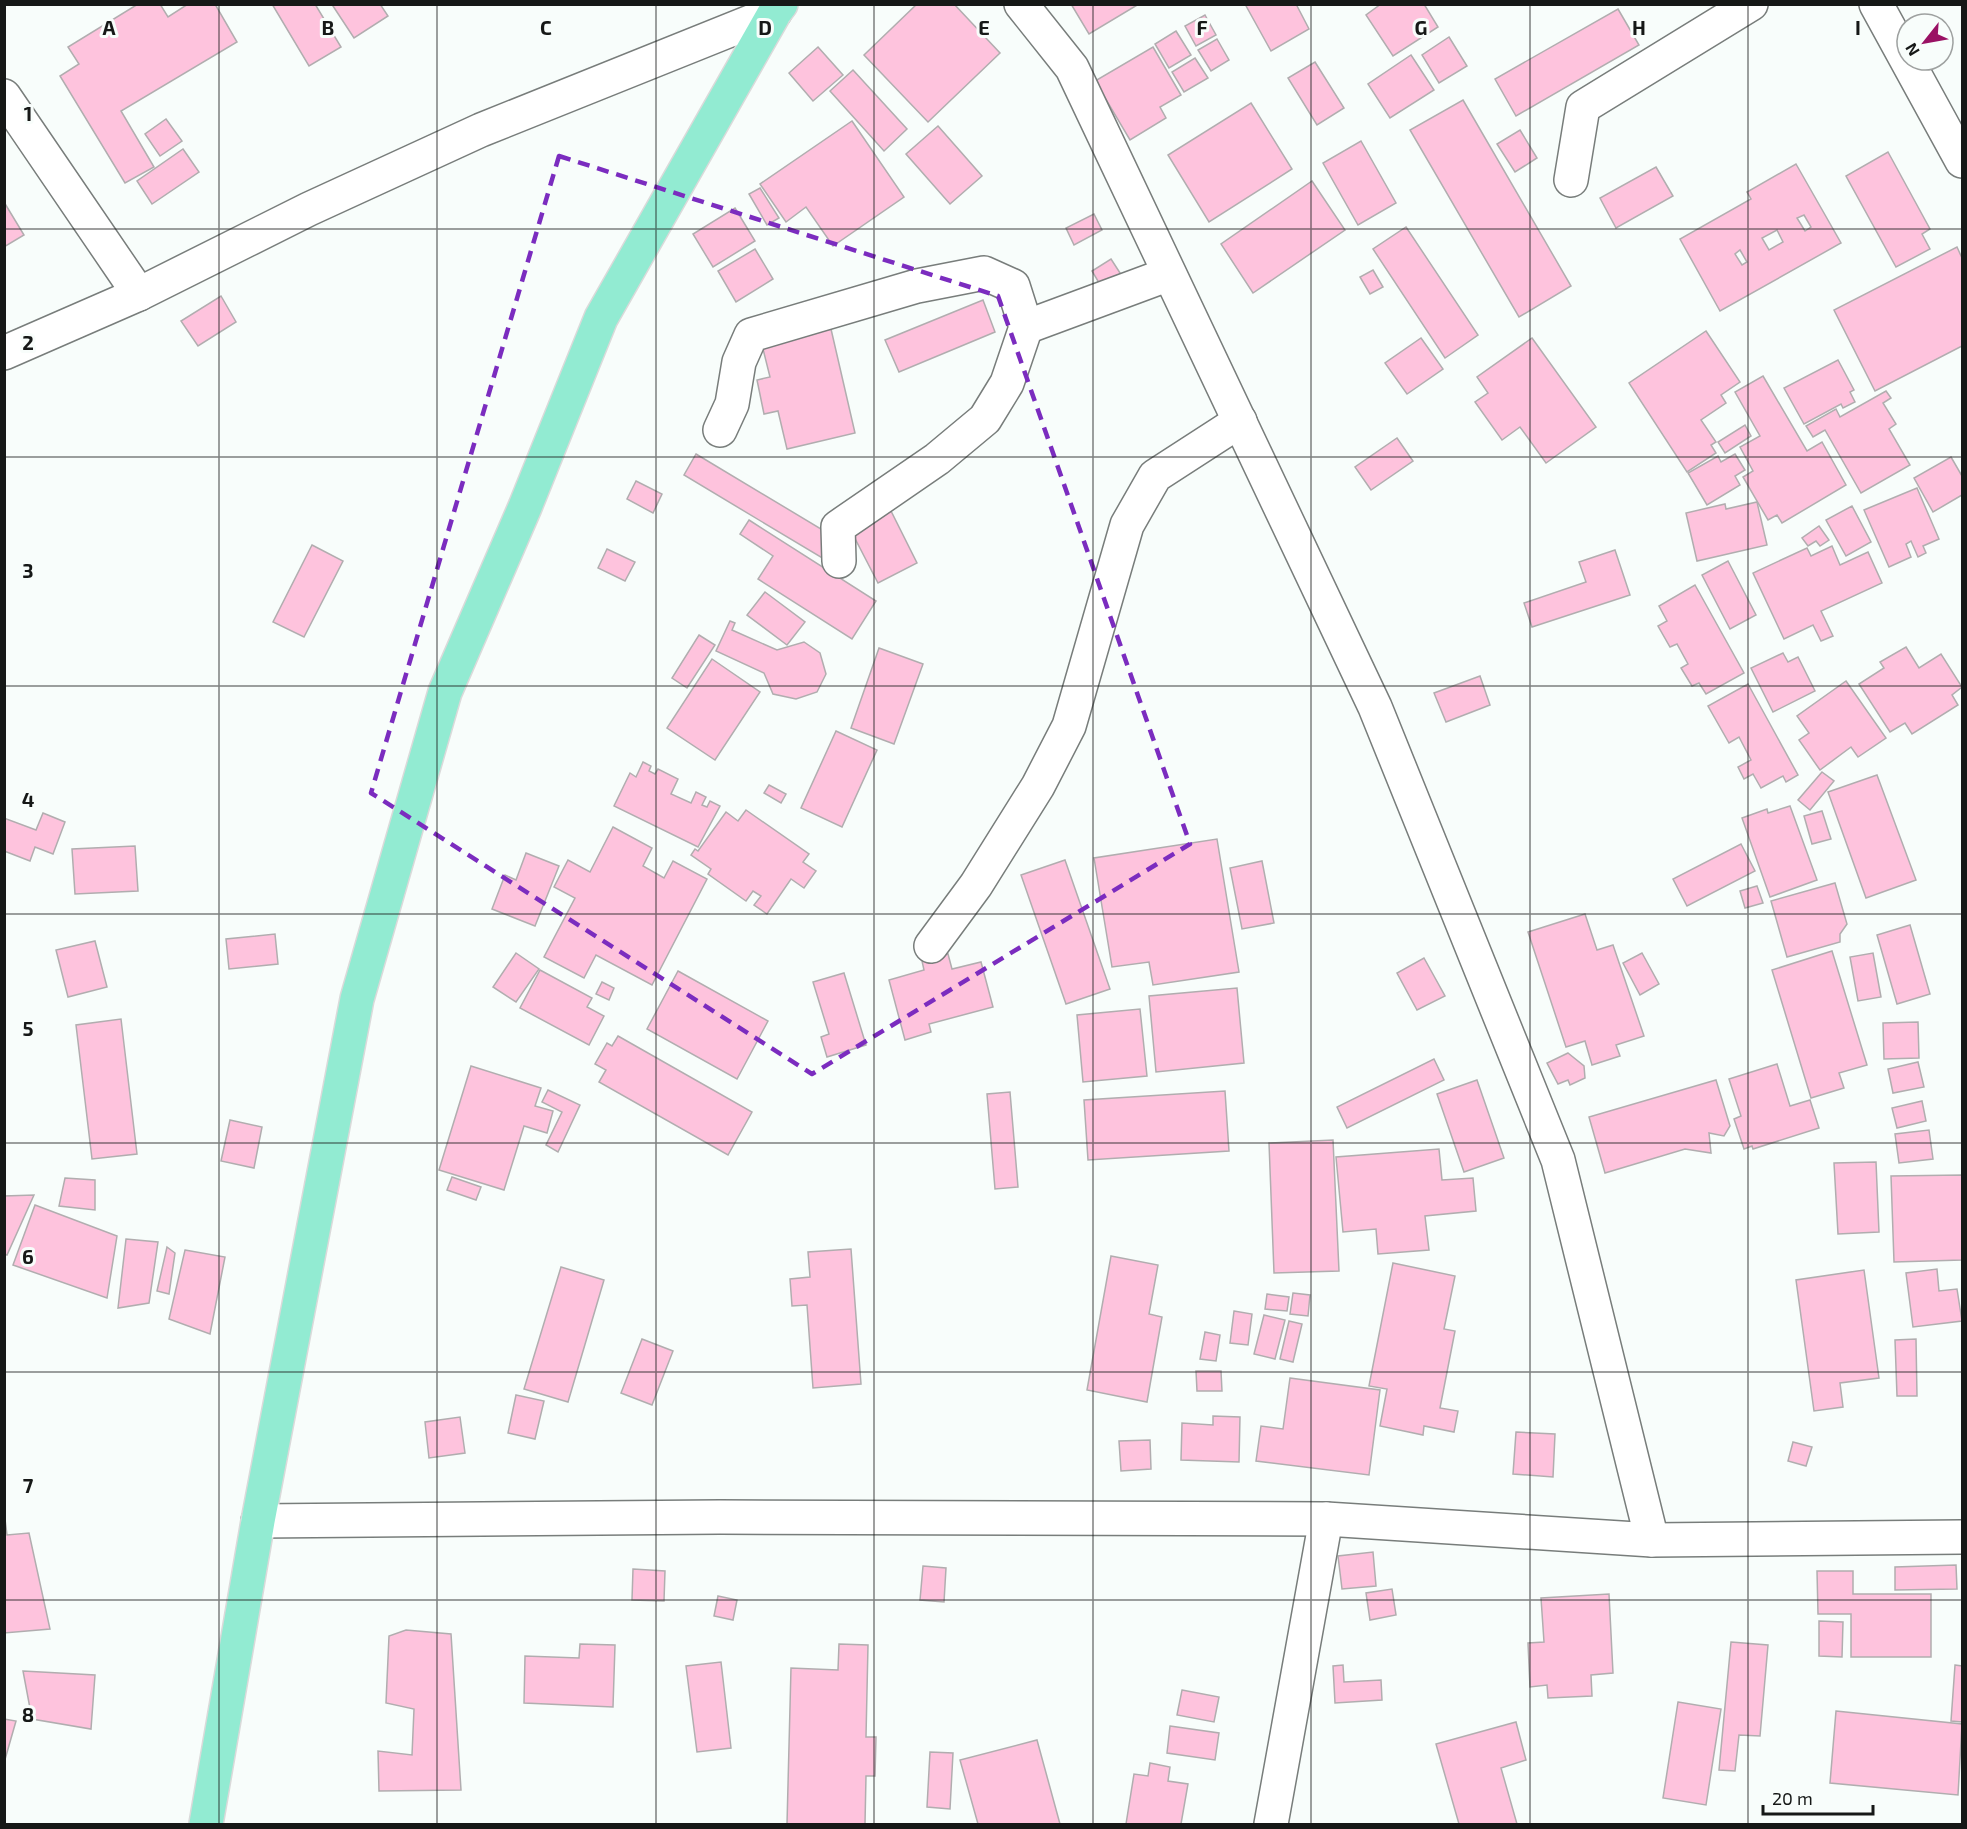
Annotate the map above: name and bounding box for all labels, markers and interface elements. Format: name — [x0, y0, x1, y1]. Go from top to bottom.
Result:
north arrow — [1895, 12, 1955, 72]
text: A — [102, 15, 116, 39]
text: B — [322, 15, 334, 39]
text: C — [540, 15, 552, 39]
text: D — [758, 15, 772, 39]
text: E — [978, 15, 990, 39]
text: F — [1196, 15, 1208, 39]
text: G — [1415, 15, 1427, 39]
text: H — [1632, 15, 1646, 39]
text: I — [1855, 15, 1861, 39]
text: N — [1901, 40, 1923, 60]
text: 1 — [24, 101, 32, 125]
text: 2 — [22, 330, 34, 354]
text: 3 — [22, 558, 34, 582]
text: 4 — [22, 787, 35, 811]
text: 5 — [22, 1016, 34, 1040]
text: 6 — [22, 1244, 34, 1268]
text: 7 — [23, 1473, 34, 1497]
text: 8 — [22, 1702, 34, 1726]
scale bar — [1763, 1778, 1872, 1816]
text: 20 m — [1772, 1787, 1813, 1809]

